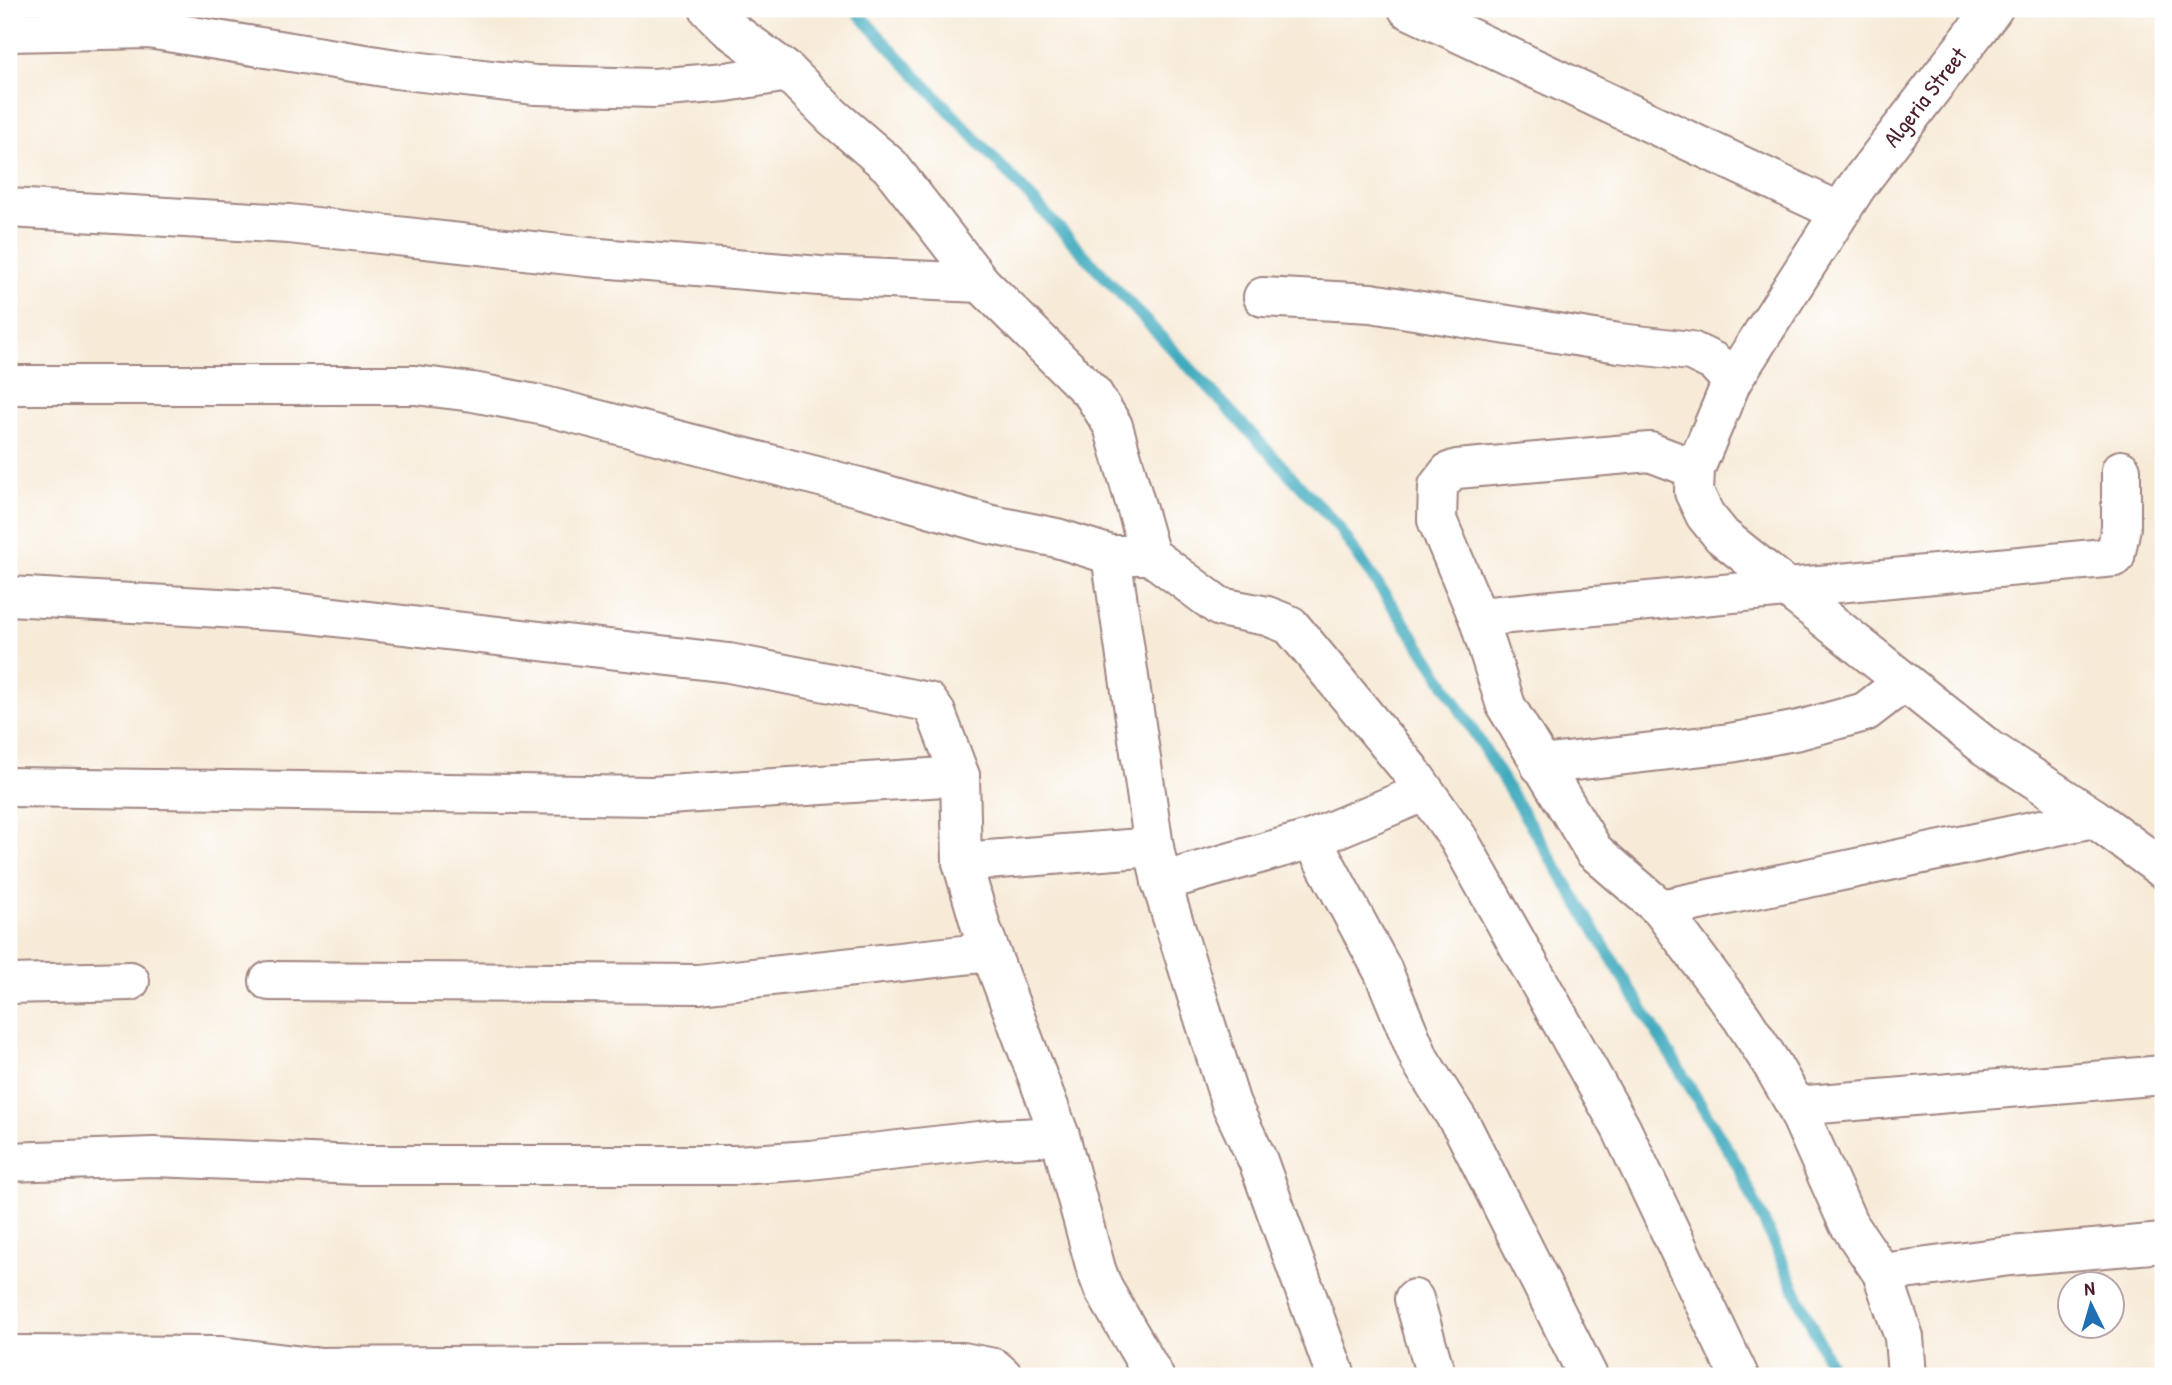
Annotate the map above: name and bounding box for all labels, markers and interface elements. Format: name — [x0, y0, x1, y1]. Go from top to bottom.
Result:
street label: Algeria Street — [1876, 40, 1974, 153]
north arrow — [2056, 1270, 2126, 1340]
text: N — [2083, 1275, 2096, 1301]

